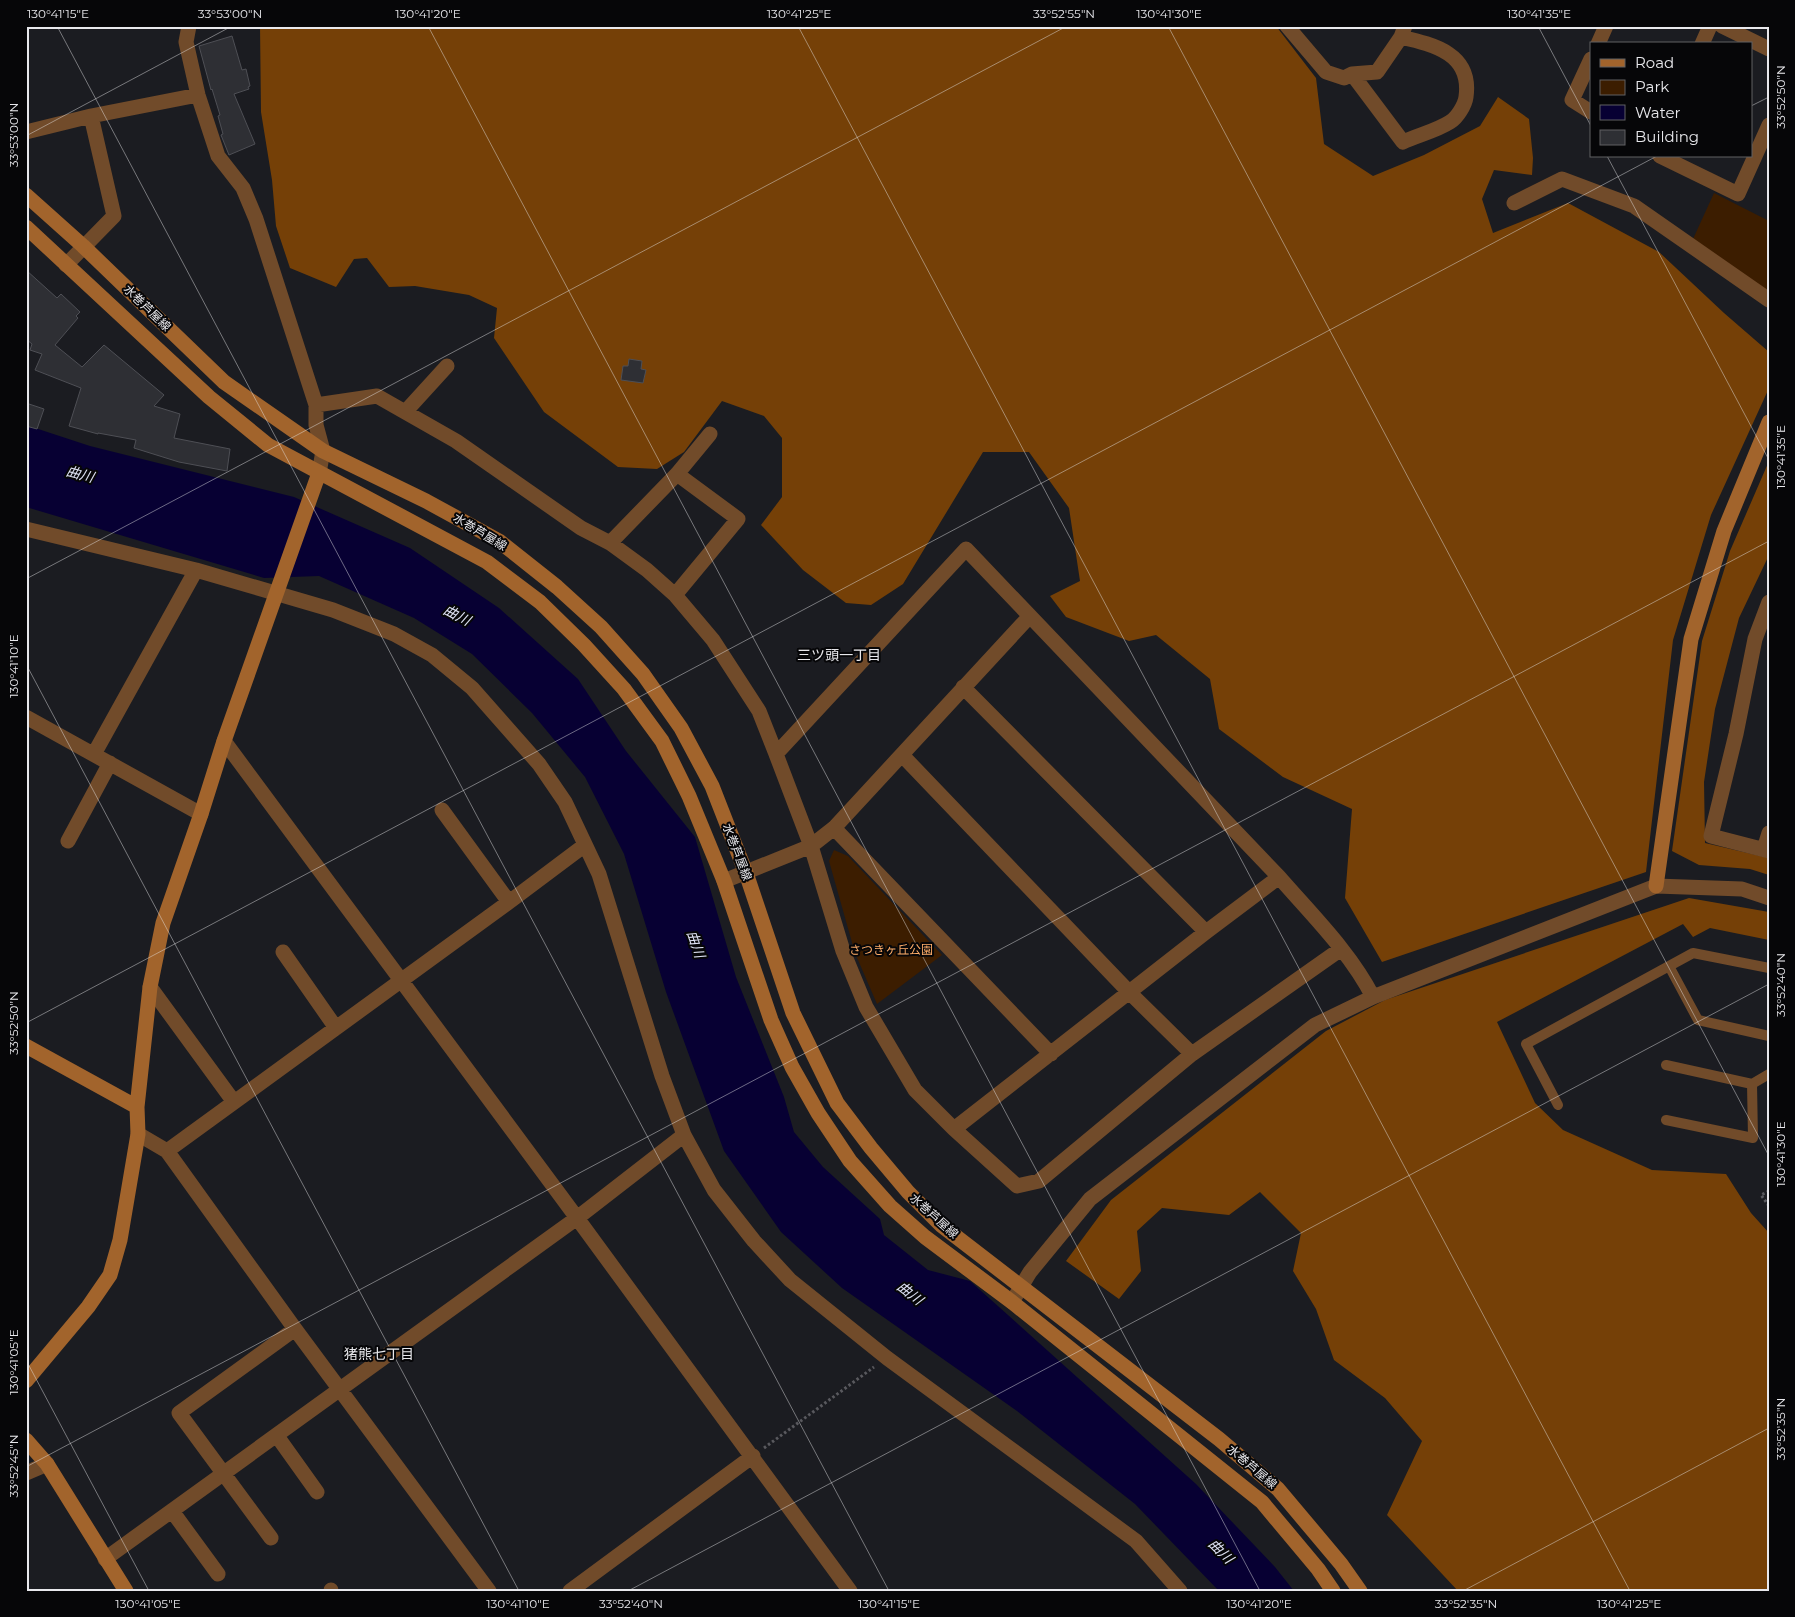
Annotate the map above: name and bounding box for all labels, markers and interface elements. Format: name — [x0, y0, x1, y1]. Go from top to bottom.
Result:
text: 130°41'15"E — [27, 6, 89, 21]
text: 33°53'00"N — [198, 6, 262, 21]
text: 130°41'20"E — [395, 6, 461, 21]
text: 130°41'25"E — [767, 6, 831, 21]
text: 33°52'55"N — [1033, 6, 1095, 21]
text: 130°41'30"E — [1136, 6, 1202, 21]
text: 130°41'35"E — [1507, 6, 1571, 21]
legend — [1590, 42, 1752, 158]
text: Road — [1635, 53, 1674, 72]
text: 33°52'50"N — [1773, 65, 1788, 129]
text: Park — [1635, 77, 1669, 96]
text: 33°53'00"N — [6, 103, 21, 167]
text: Water — [1635, 103, 1681, 122]
text: Building — [1635, 127, 1699, 146]
street label: 水巻芦屋線 — [121, 281, 174, 334]
text: 130°41'35"E — [1773, 425, 1788, 489]
water label: 曲川 — [64, 462, 98, 487]
street label: 水巻芦屋線 — [451, 510, 510, 553]
water label: 曲川 — [440, 601, 475, 630]
text: 130°41'10"E — [6, 634, 21, 698]
district label: 三ツ頭一丁目 — [797, 646, 881, 664]
street label: 水巻芦屋線 — [720, 821, 755, 883]
water label: 曲川 — [683, 928, 710, 962]
park label: さつきヶ丘公園 — [849, 942, 933, 957]
text: 33°52'40"N — [1773, 953, 1788, 1017]
text: 33°52'50"N — [6, 991, 21, 1055]
text: 130°41'30"E — [1773, 1121, 1788, 1187]
street label: 水巻芦屋線 — [907, 1190, 962, 1241]
water label: 曲川 — [893, 1277, 928, 1310]
text: 130°41'05"E — [6, 1329, 21, 1395]
district label: 猪熊七丁目 — [344, 1345, 414, 1363]
text: 33°52'35"N — [1773, 1398, 1788, 1460]
text: 33°52'45"N — [6, 1435, 21, 1497]
street label: 水巻芦屋線 — [1225, 1442, 1280, 1492]
water label: 曲川 — [1205, 1535, 1239, 1569]
text: 130°41'05"E — [115, 1596, 181, 1611]
text: 130°41'10"E — [486, 1596, 550, 1611]
text: 33°52'40"N — [599, 1596, 663, 1611]
text: 130°41'15"E — [858, 1596, 920, 1611]
text: 130°41'20"E — [1226, 1596, 1292, 1611]
text: 33°52'35"N — [1435, 1596, 1497, 1611]
text: 130°41'25"E — [1597, 1596, 1661, 1611]

